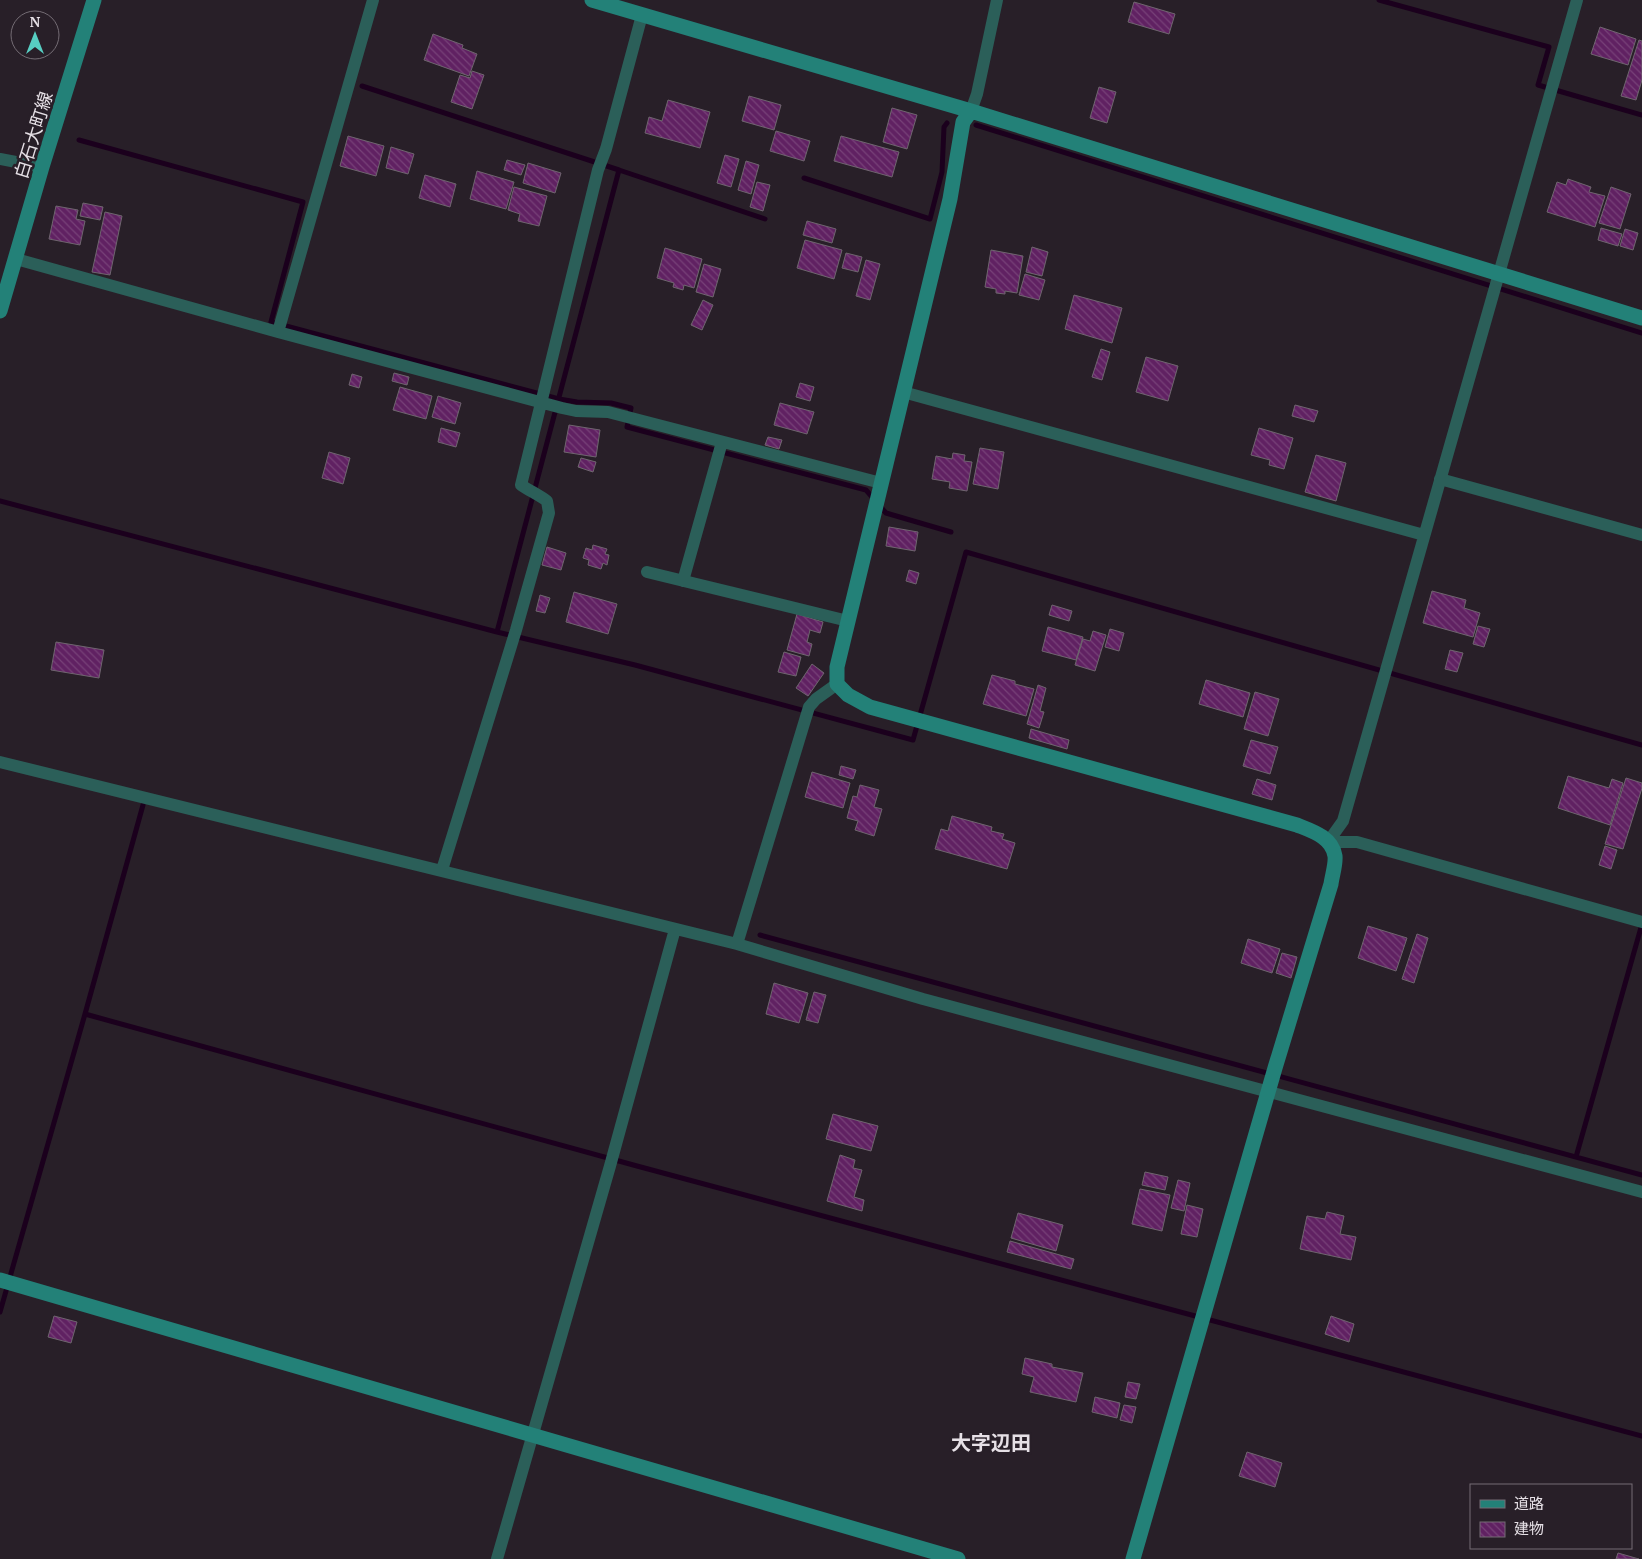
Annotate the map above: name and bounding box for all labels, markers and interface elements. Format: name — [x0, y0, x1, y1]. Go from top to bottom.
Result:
north arrow — [10, 10, 60, 60]
text: N — [30, 12, 41, 31]
street label: 白石大町線 — [8, 88, 58, 182]
district label: 大字辺田 — [951, 1429, 1031, 1456]
legend — [1470, 1484, 1632, 1549]
text: 道路 — [1514, 1493, 1544, 1513]
text: 建物 — [1514, 1518, 1544, 1538]

